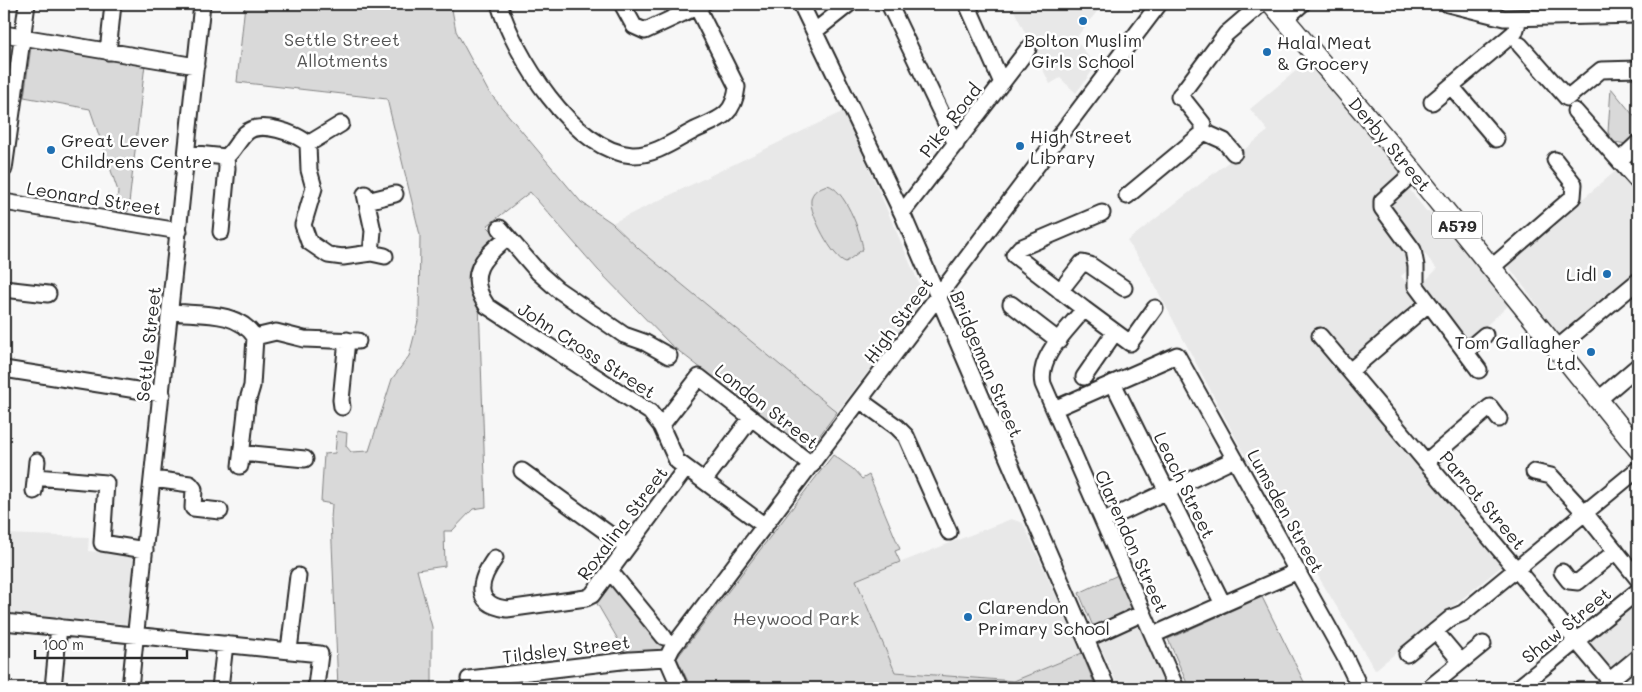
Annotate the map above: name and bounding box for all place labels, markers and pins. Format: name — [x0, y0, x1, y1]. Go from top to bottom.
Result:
marker: Bolton Muslim Girls School — [1077, 15, 1089, 27]
place label: Bolton Muslim Girls School — [1024, 28, 1142, 73]
place label: Halal Meat & Grocery — [1277, 30, 1372, 75]
marker: Halal Meat & Grocery — [1261, 46, 1273, 58]
place label: High Street Library — [1030, 124, 1132, 169]
place label: Great Lever Childrens Centre — [61, 128, 212, 173]
marker: High Street Library — [1014, 140, 1026, 152]
marker: Great Lever Childrens Centre — [45, 144, 57, 156]
place label: Lidl — [1566, 262, 1597, 286]
marker: Lidl — [1601, 268, 1613, 280]
place label: Tom Gallagher Ltd. — [1455, 330, 1581, 375]
marker: Tom Gallagher Ltd. — [1585, 346, 1597, 358]
place label: Clarendon Primary School — [978, 595, 1110, 640]
marker: Clarendon Primary School — [962, 611, 974, 623]

